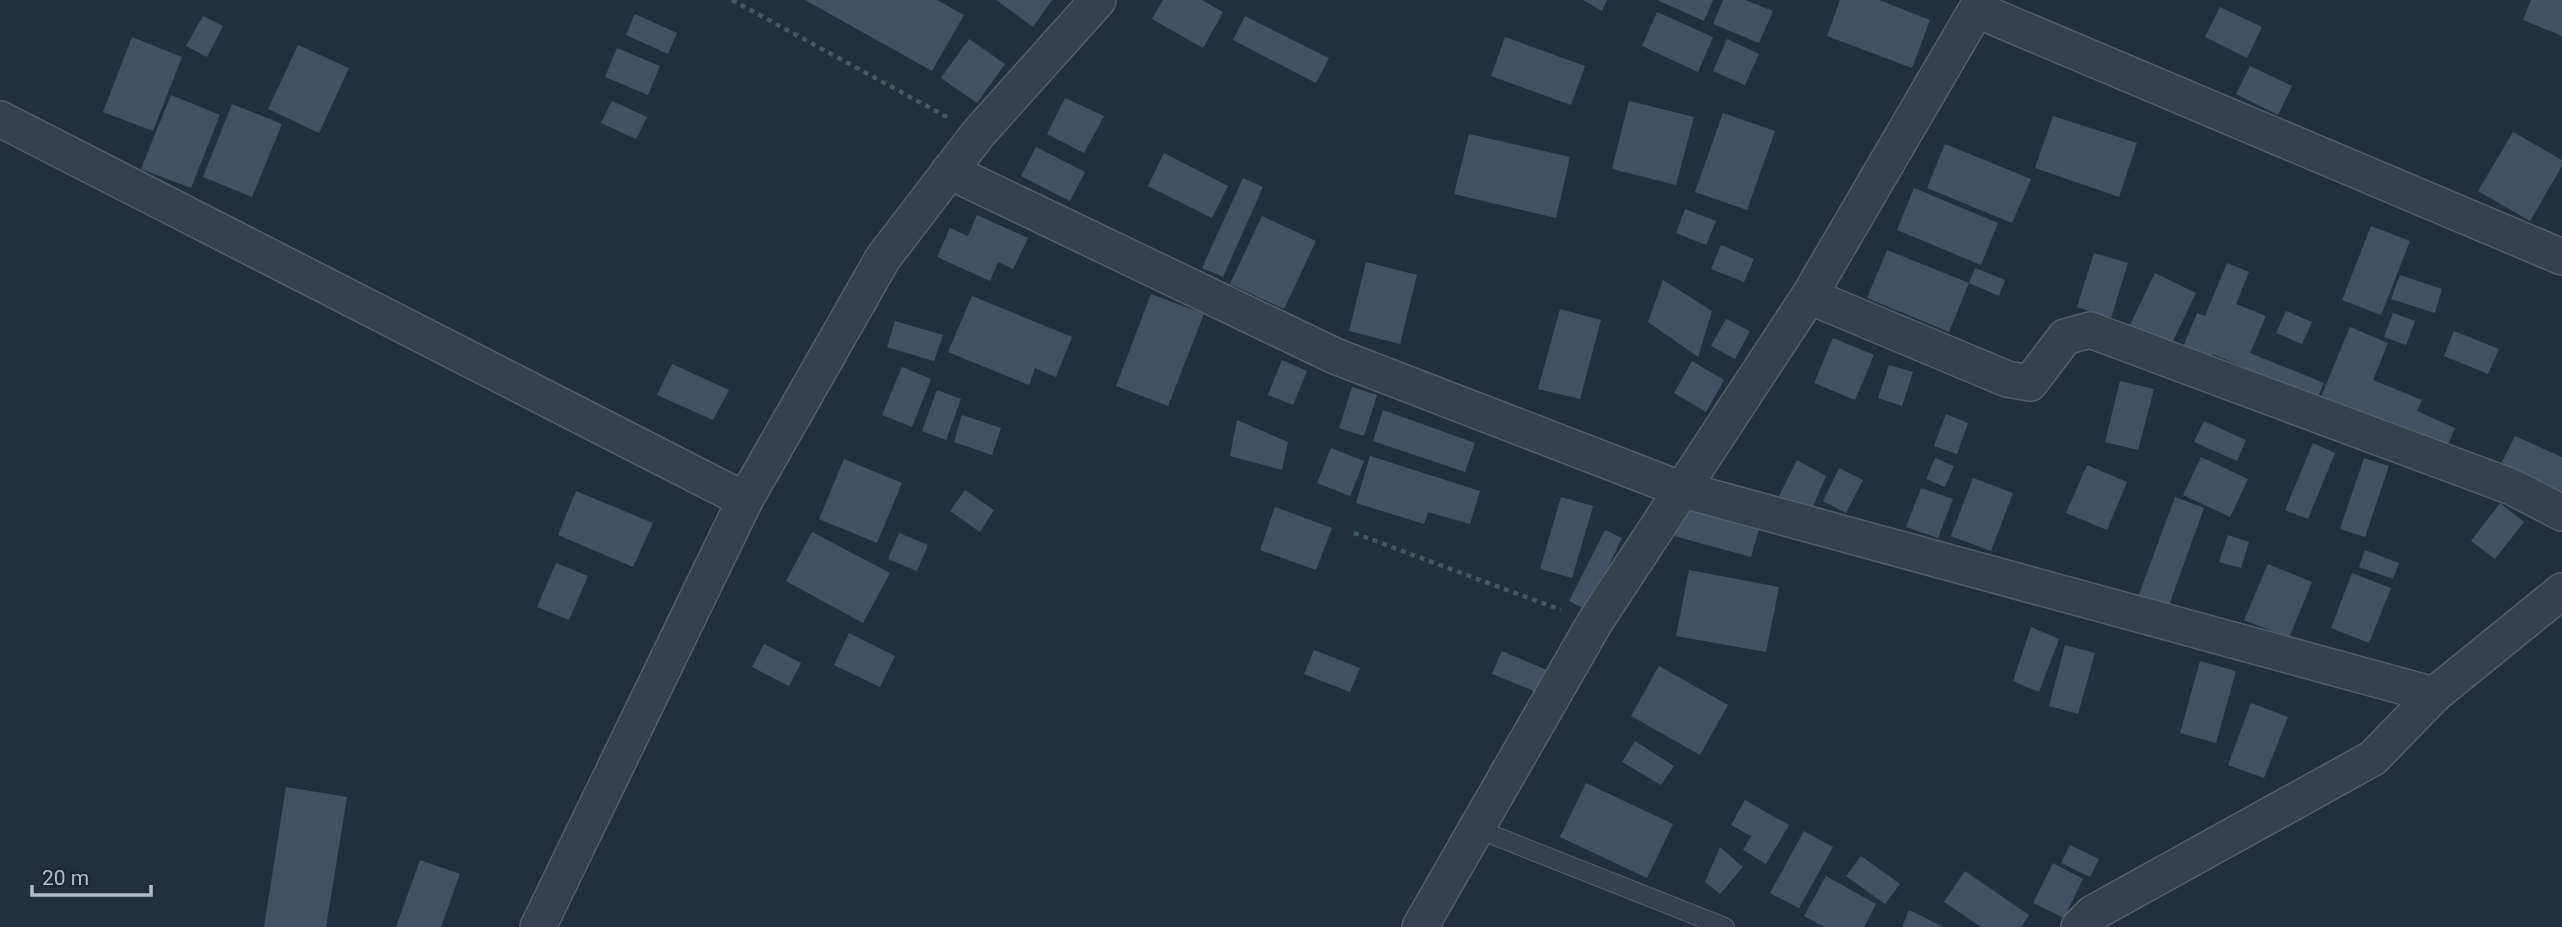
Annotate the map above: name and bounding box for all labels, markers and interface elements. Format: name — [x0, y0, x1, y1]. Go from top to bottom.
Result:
scale bar — [32, 853, 150, 897]
text: 20 m — [42, 866, 89, 890]

